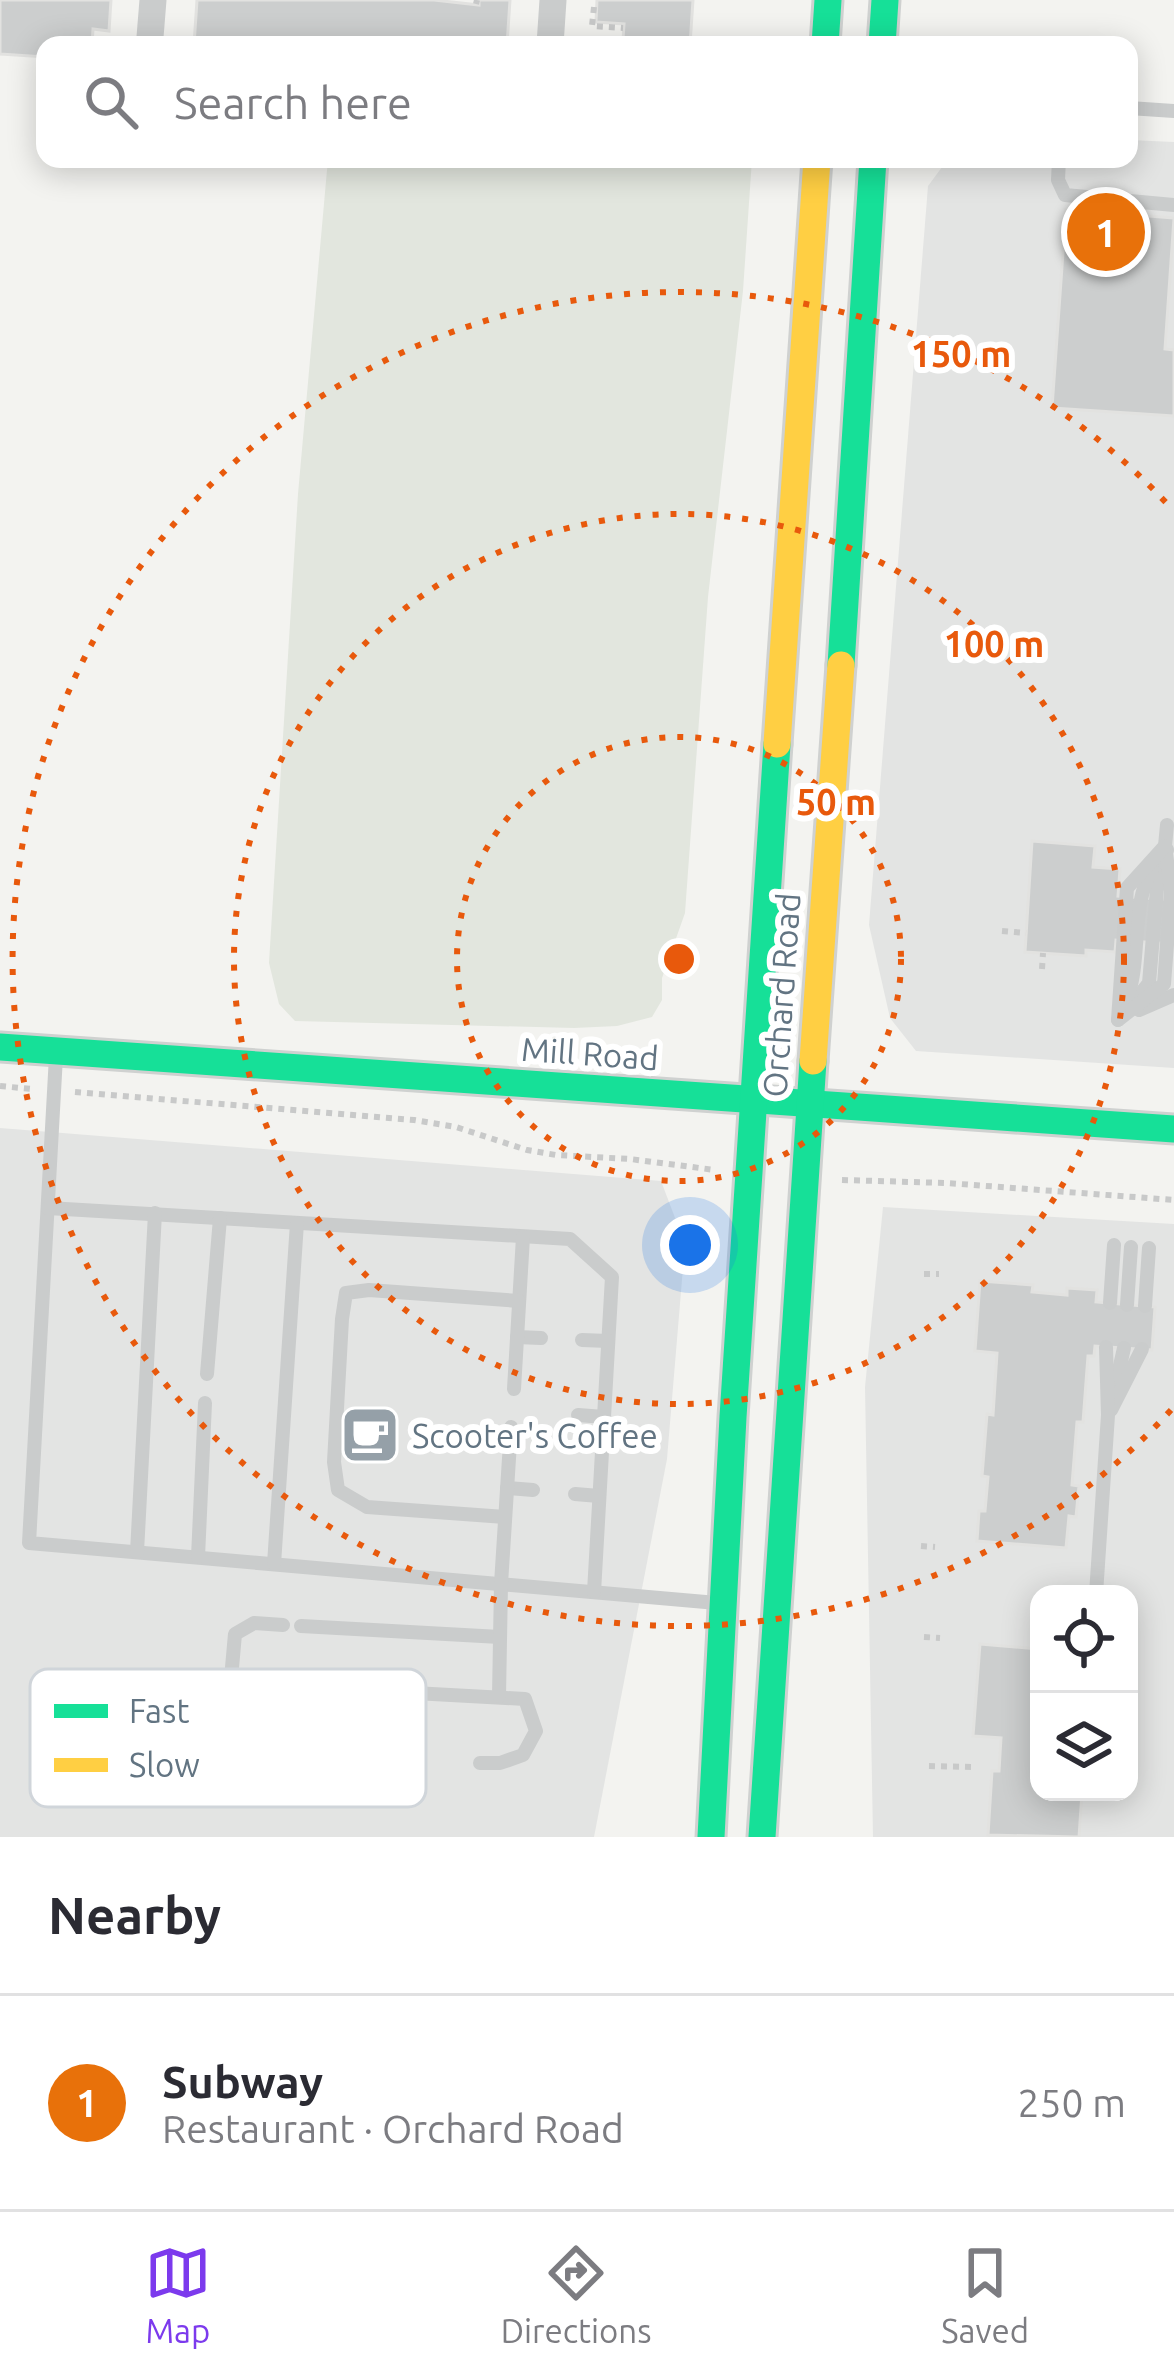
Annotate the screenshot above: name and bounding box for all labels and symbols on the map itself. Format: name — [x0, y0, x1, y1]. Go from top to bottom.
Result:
pin: 1 — [1067, 187, 1145, 277]
text: 150 m — [911, 333, 1011, 374]
text: 100 m — [944, 623, 1044, 664]
text: 50 m — [796, 781, 876, 822]
street label: Orchard Road — [755, 892, 807, 1098]
centre of rings — [658, 938, 700, 980]
street label: Mill Road — [520, 1030, 660, 1076]
your location — [660, 1215, 720, 1275]
cafe icon: Scooter's Coffee — [339, 1404, 401, 1466]
place label: Scooter's Coffee — [412, 1417, 658, 1454]
legend — [30, 1669, 426, 1807]
text: Fast — [129, 1692, 189, 1729]
text: Slow — [129, 1746, 200, 1783]

